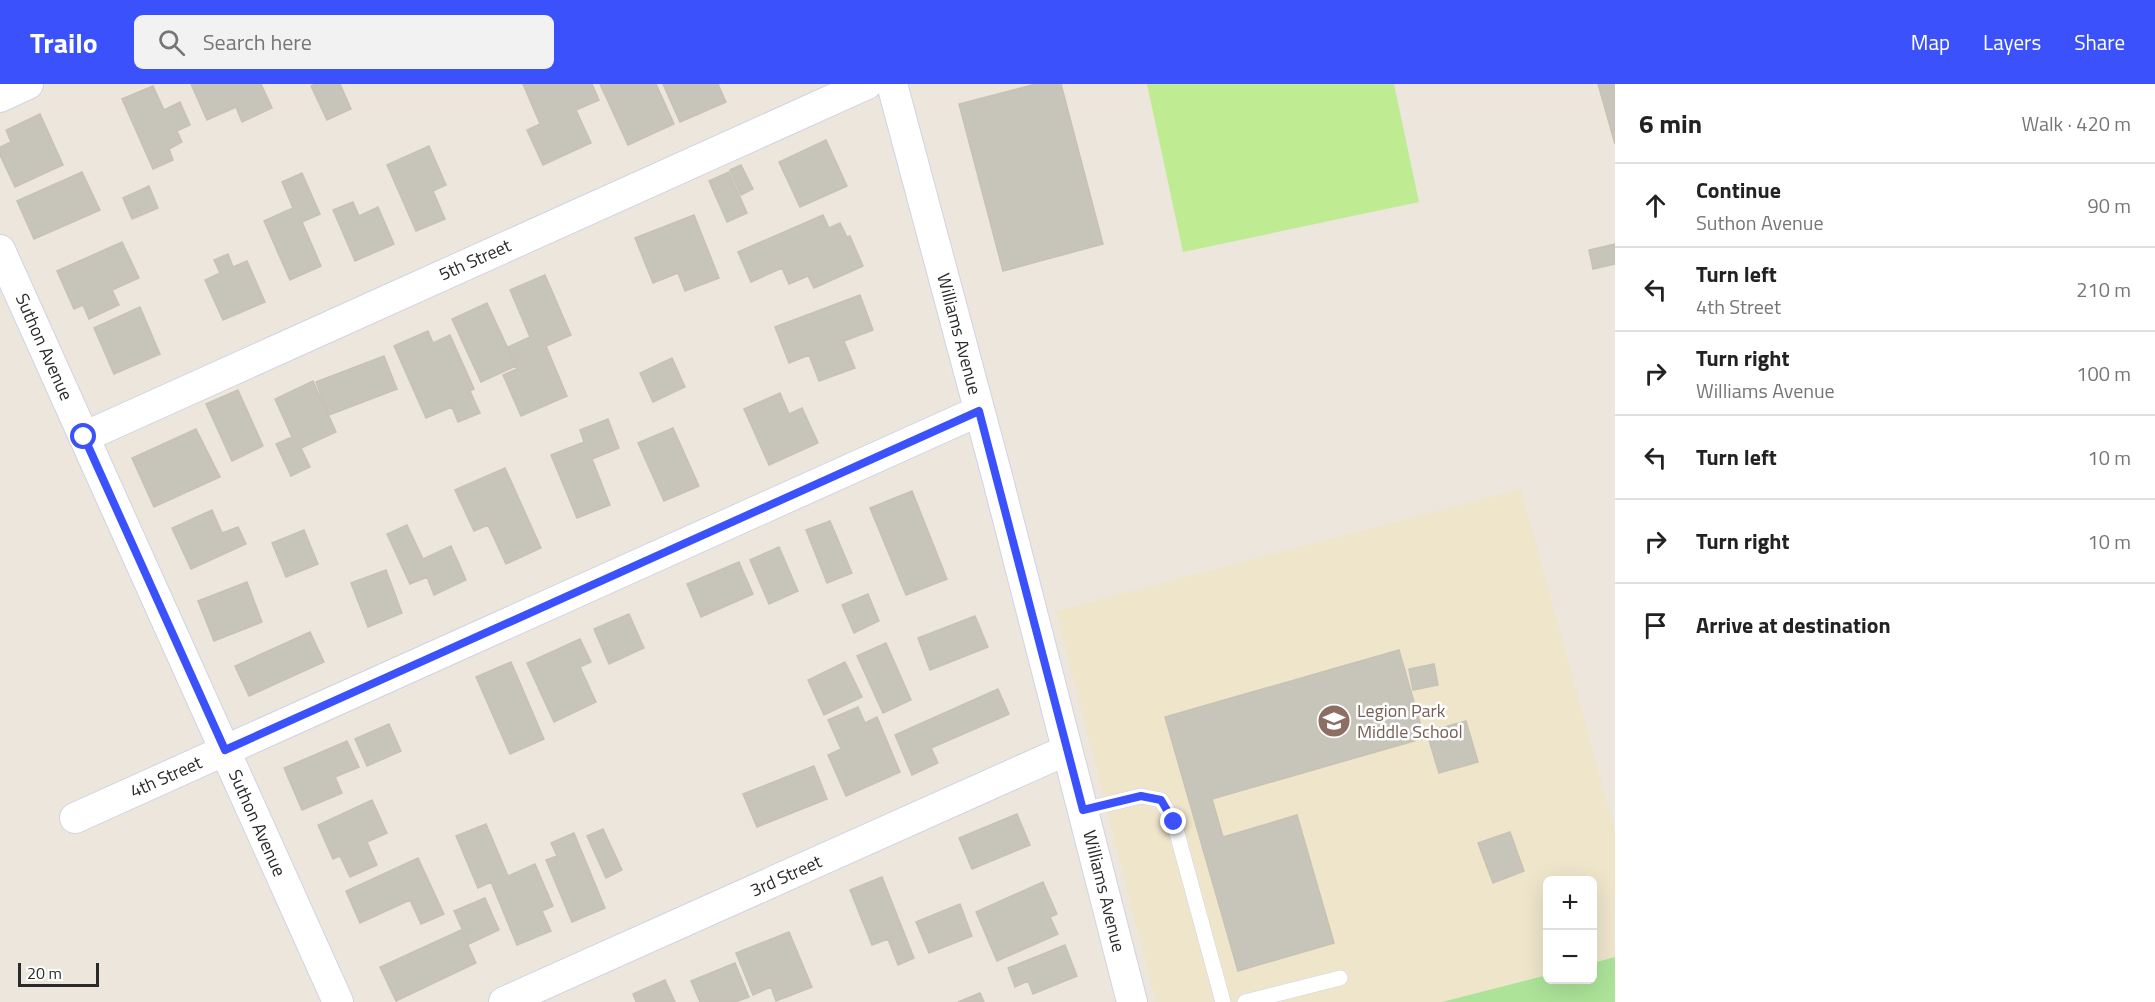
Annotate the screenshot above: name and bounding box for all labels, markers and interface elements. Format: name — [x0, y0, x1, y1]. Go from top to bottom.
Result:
search box — [134, 15, 554, 69]
text: Trailo — [30, 21, 98, 64]
text: Search here — [203, 25, 312, 59]
icon: search — [155, 26, 188, 59]
text: Map — [1911, 26, 1950, 58]
text: Layers — [1983, 26, 2041, 58]
text: Share — [2074, 26, 2125, 58]
text: 6 min — [1639, 104, 1702, 143]
text: Walk · 420 m — [2022, 108, 2131, 139]
text: Continue — [1696, 173, 1781, 207]
icon: ahead — [1639, 189, 1672, 222]
text: 90 m — [2087, 190, 2131, 221]
text: Suthon Avenue — [1696, 207, 1823, 238]
street label: 5th Street — [434, 231, 516, 287]
text: Turn left — [1696, 257, 1777, 291]
street label: Williams Avenue — [930, 270, 989, 398]
icon: left — [1639, 273, 1672, 306]
text: 210 m — [2076, 274, 2131, 305]
street label: Suthon Avenue — [9, 289, 80, 405]
text: 4th Street — [1696, 291, 1781, 322]
text: Turn right — [1696, 341, 1790, 375]
icon: right — [1639, 357, 1672, 390]
text: 100 m — [2076, 358, 2131, 389]
text: Williams Avenue — [1696, 375, 1835, 406]
route start — [70, 423, 96, 449]
text: Turn left — [1696, 440, 1777, 474]
icon: left — [1639, 441, 1672, 474]
text: 10 m — [2087, 442, 2131, 473]
text: Turn right — [1696, 524, 1790, 558]
icon: right — [1639, 525, 1672, 558]
text: 10 m — [2087, 526, 2131, 557]
text: Arrive at destination — [1696, 608, 1891, 642]
icon: arrive — [1639, 609, 1672, 642]
place label: Legion Park Middle School — [1357, 697, 1463, 745]
school or university icon: Legion Park Middle School — [1316, 703, 1352, 739]
street label: 4th Street — [125, 748, 207, 804]
street label: Suthon Avenue — [222, 765, 293, 881]
route end — [1160, 808, 1186, 834]
street label: Williams Avenue — [1076, 827, 1133, 955]
street label: 3rd Street — [746, 847, 827, 903]
map controls — [1543, 876, 1597, 984]
button: + — [1543, 876, 1597, 930]
button: − — [1543, 930, 1597, 984]
scale bar — [18, 960, 99, 988]
text: 20 m — [27, 961, 62, 985]

